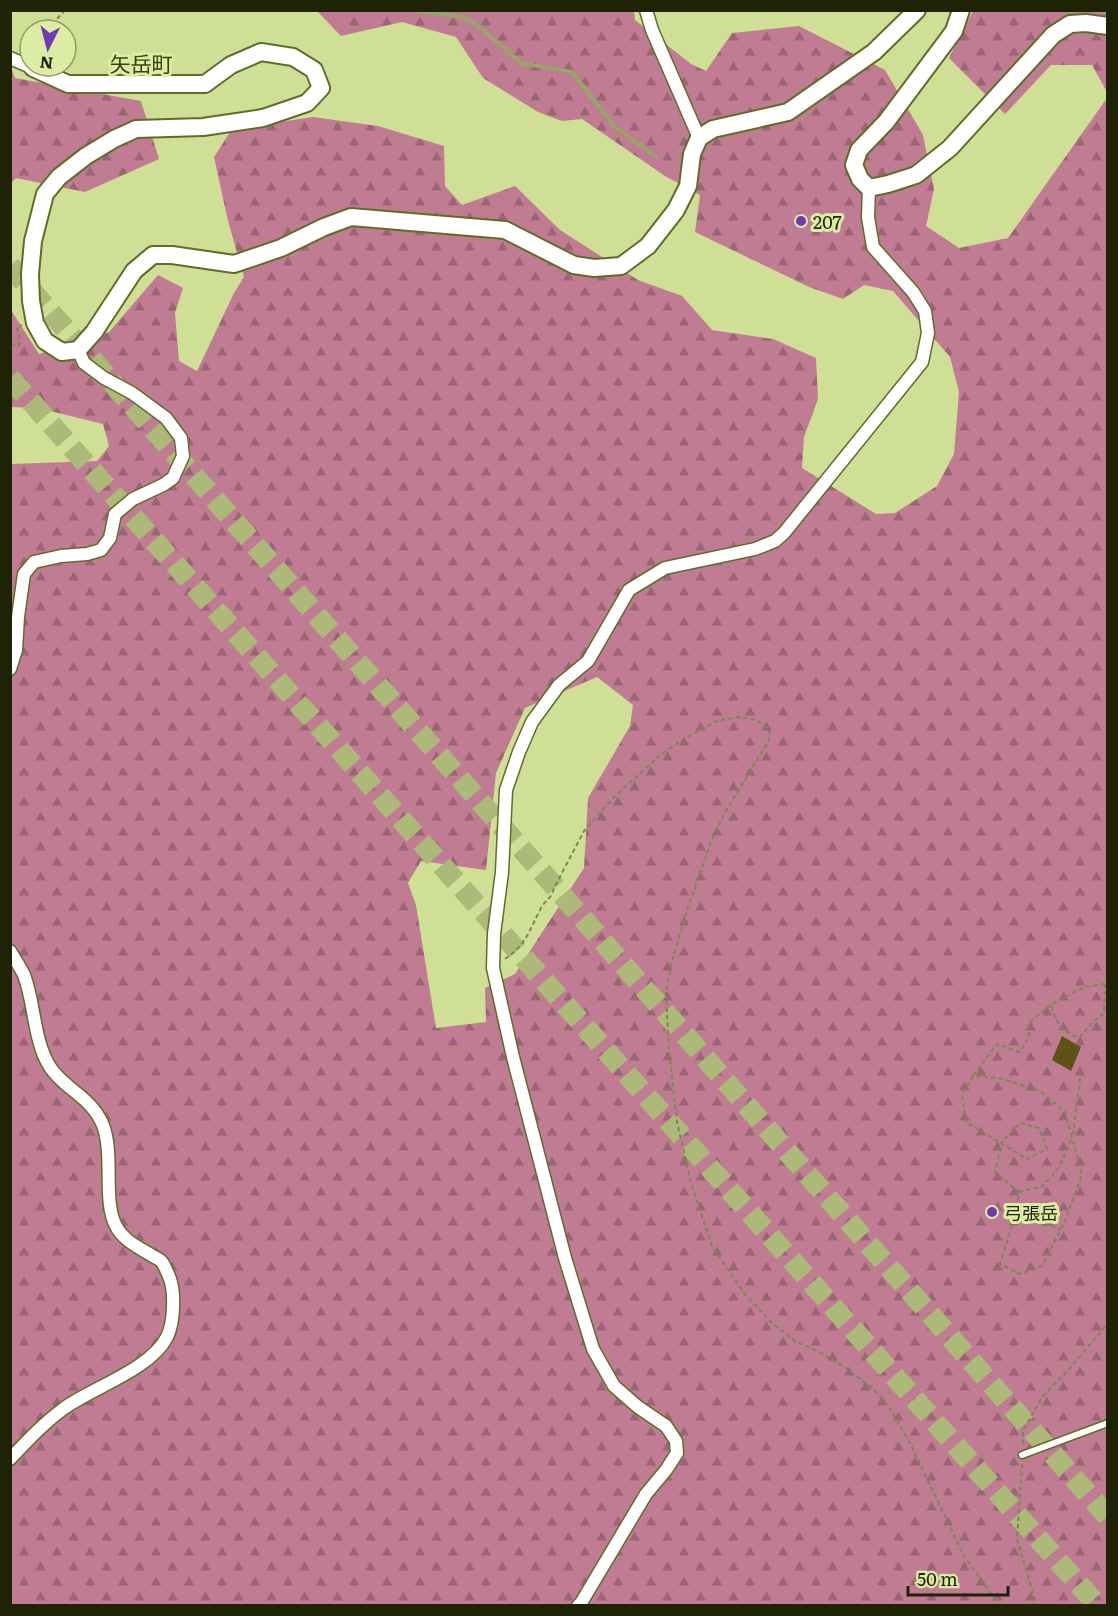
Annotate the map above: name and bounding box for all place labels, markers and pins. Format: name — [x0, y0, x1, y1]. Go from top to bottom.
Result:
place label: 207 — [813, 208, 842, 235]
marker: 207 — [794, 214, 808, 228]
place label: 弓張岳 — [1004, 1199, 1058, 1226]
marker: 弓張岳 — [985, 1205, 999, 1219]

